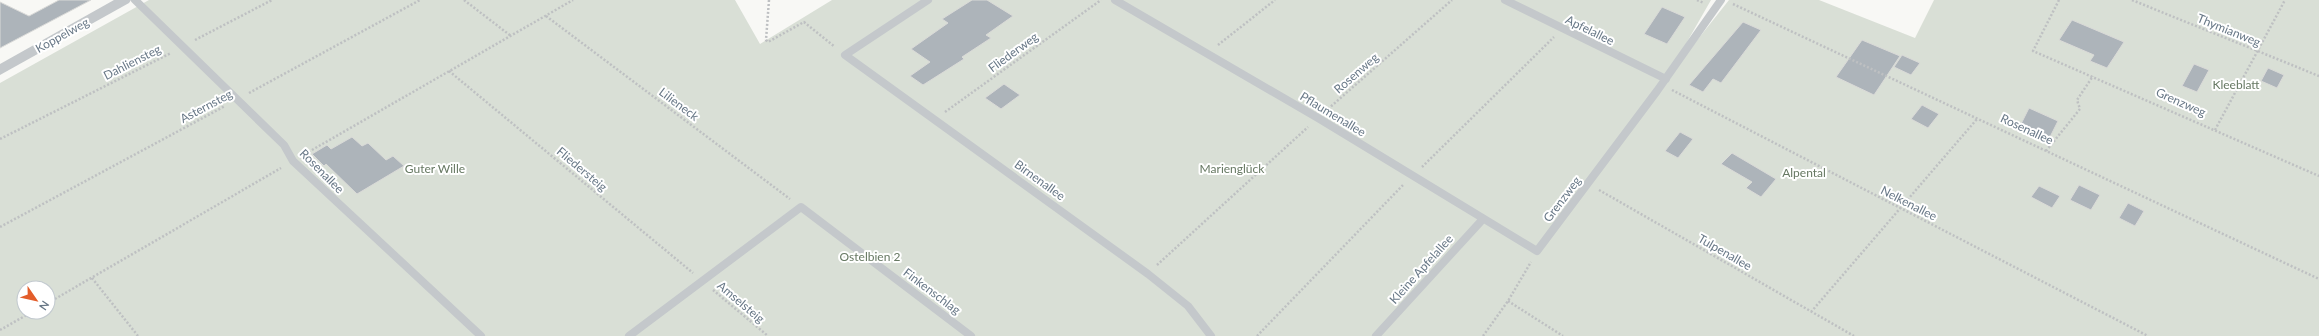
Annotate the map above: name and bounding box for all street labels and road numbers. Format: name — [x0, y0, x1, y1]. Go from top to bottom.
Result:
street label: Thymianweg — [2195, 10, 2263, 50]
street label: Apfelallee — [1563, 12, 1617, 48]
street label: Koppelweg — [33, 14, 91, 56]
street label: Fliederweg — [985, 29, 1041, 75]
street label: Dahliensteg — [101, 41, 163, 83]
street label: Rosenweg — [1331, 50, 1381, 96]
street label: Lilieneck — [656, 84, 703, 124]
street label: Grenzweg — [2154, 84, 2208, 120]
street label: Asternsteg — [177, 86, 235, 126]
street label: Pflaumenallee — [1297, 88, 1369, 140]
street label: Rosenallee — [1998, 110, 2056, 148]
street label: Fliedersteig — [554, 144, 610, 194]
street label: Rosenallee — [297, 146, 347, 196]
street label: Birnenallee — [1012, 157, 1068, 203]
street label: Grenzweg — [1540, 173, 1584, 225]
street label: Nelkenallee — [1878, 182, 1940, 224]
street label: Kleine Apfelallee — [1386, 231, 1456, 307]
street label: Tulpenallee — [1696, 231, 1754, 273]
street label: Finkenschlag — [900, 265, 964, 317]
street label: Amselsteig — [714, 278, 768, 326]

